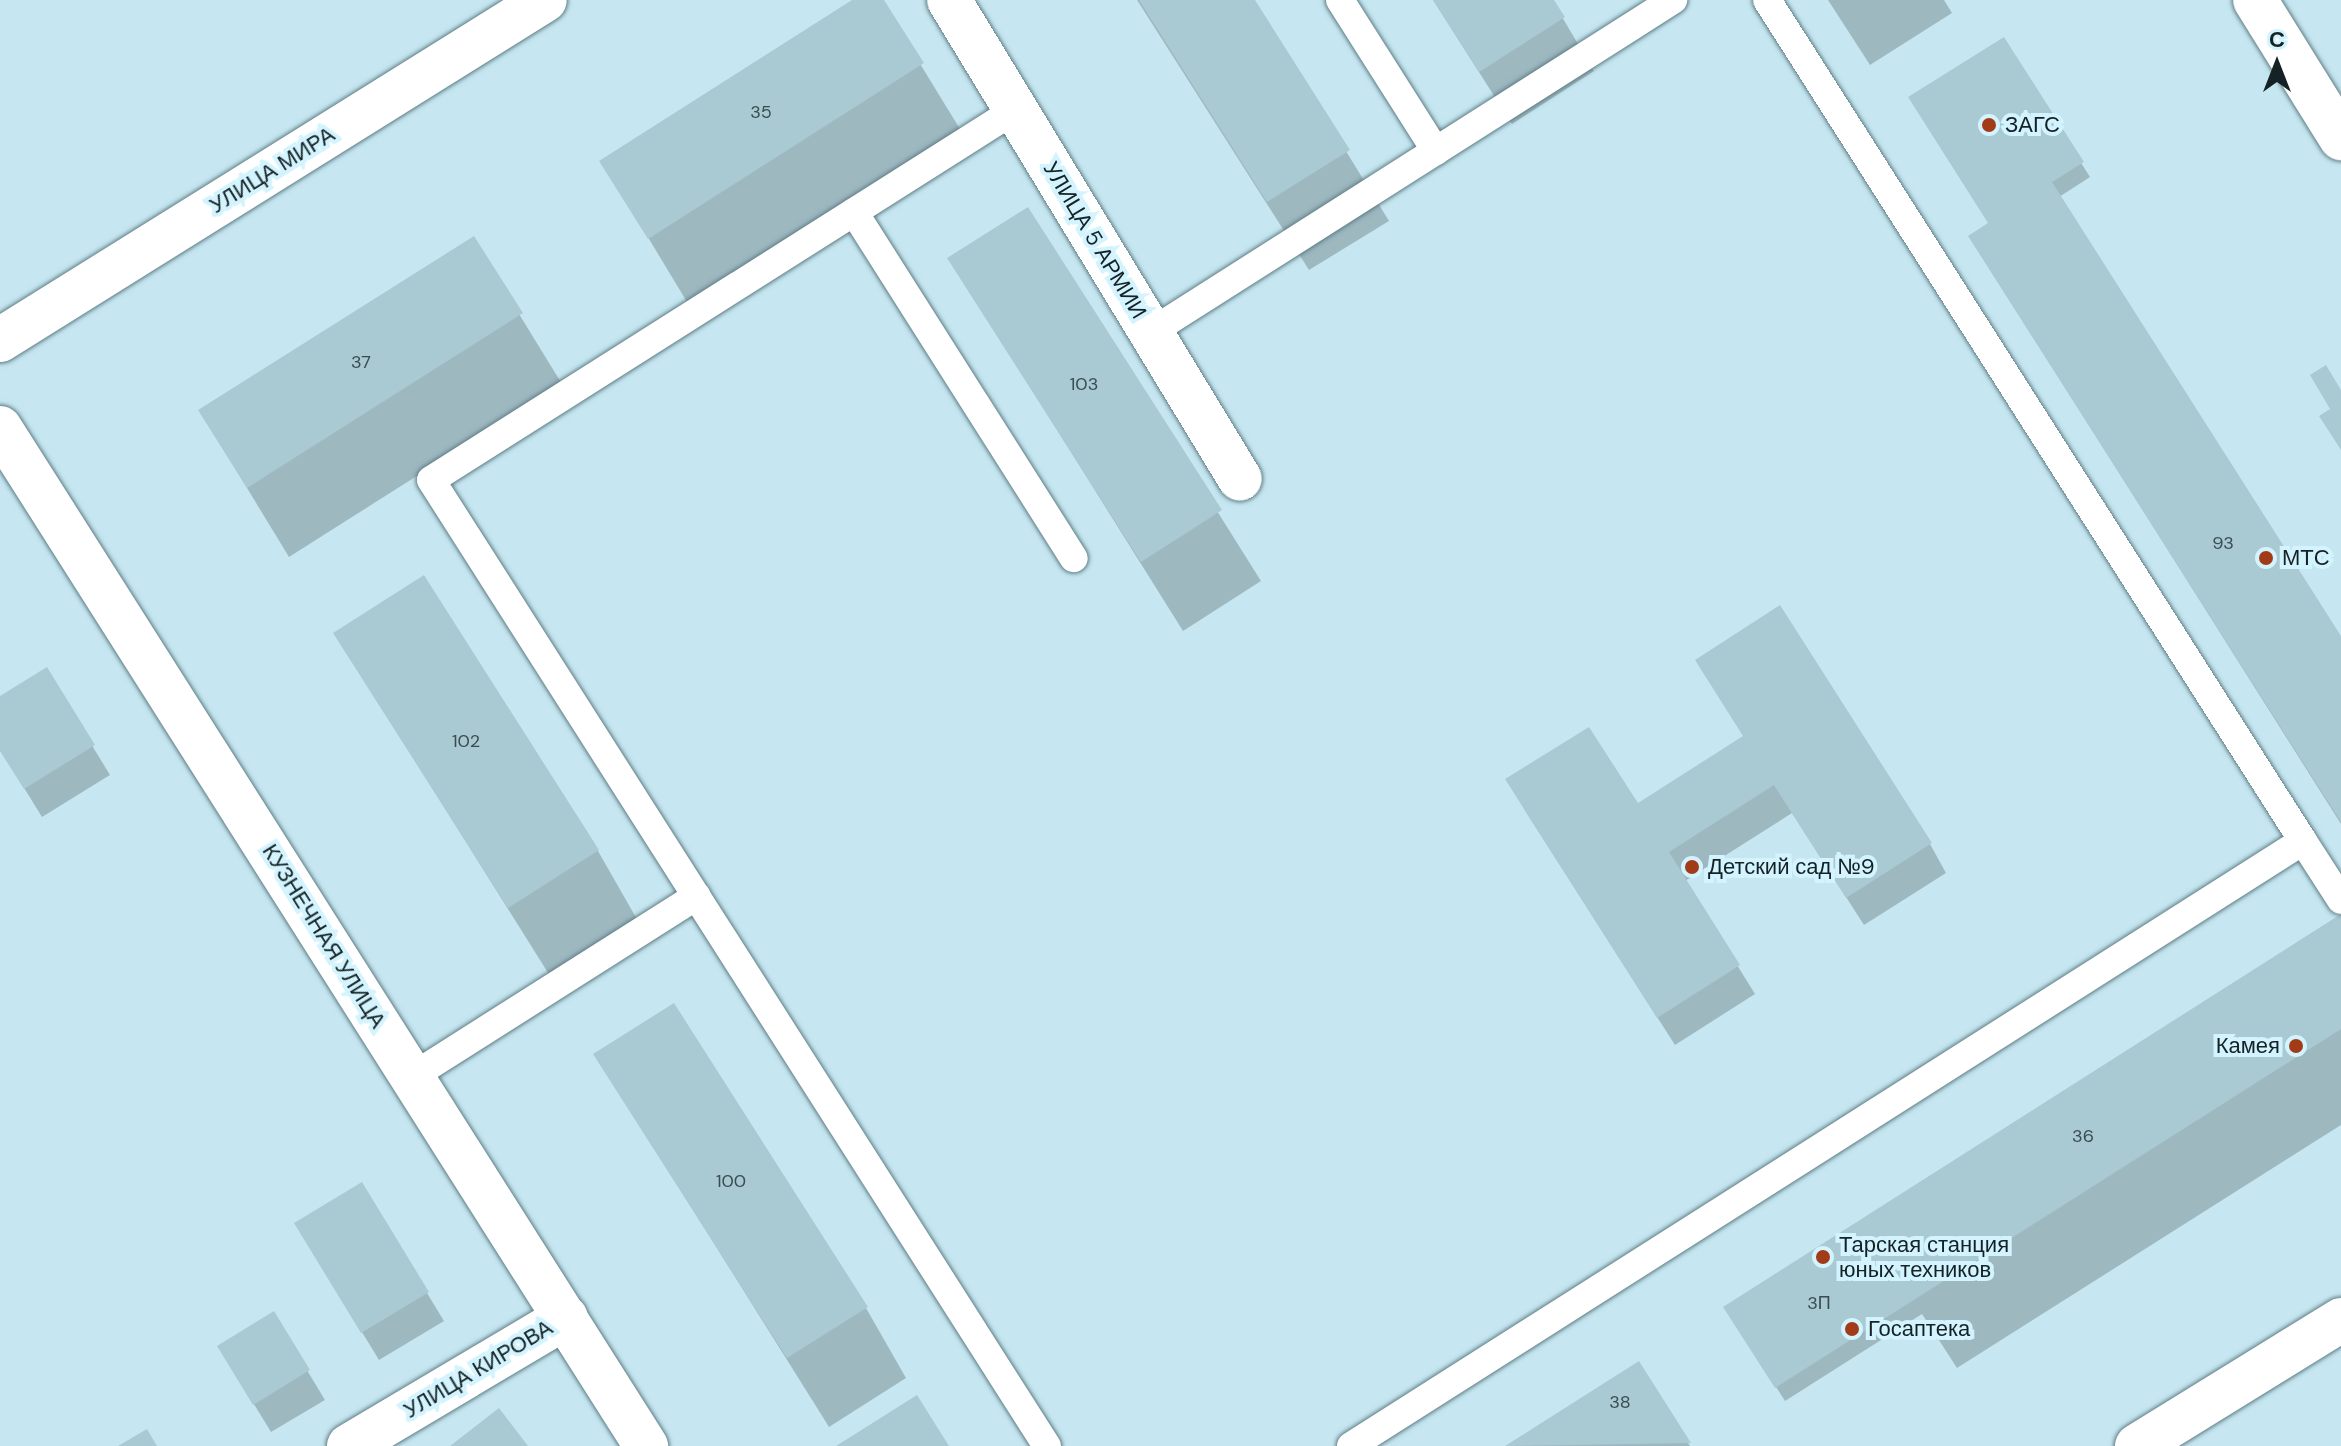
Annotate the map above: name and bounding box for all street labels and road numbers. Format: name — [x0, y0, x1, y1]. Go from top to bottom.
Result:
street label: УЛИЦА МИРА — [205, 121, 339, 219]
street label: УЛИЦА 5 АРМИИ — [1038, 157, 1152, 323]
street label: КУЗНЕЧНАЯ УЛИЦА — [257, 839, 391, 1033]
street label: УЛИЦА КИРОВА — [399, 1314, 557, 1424]

